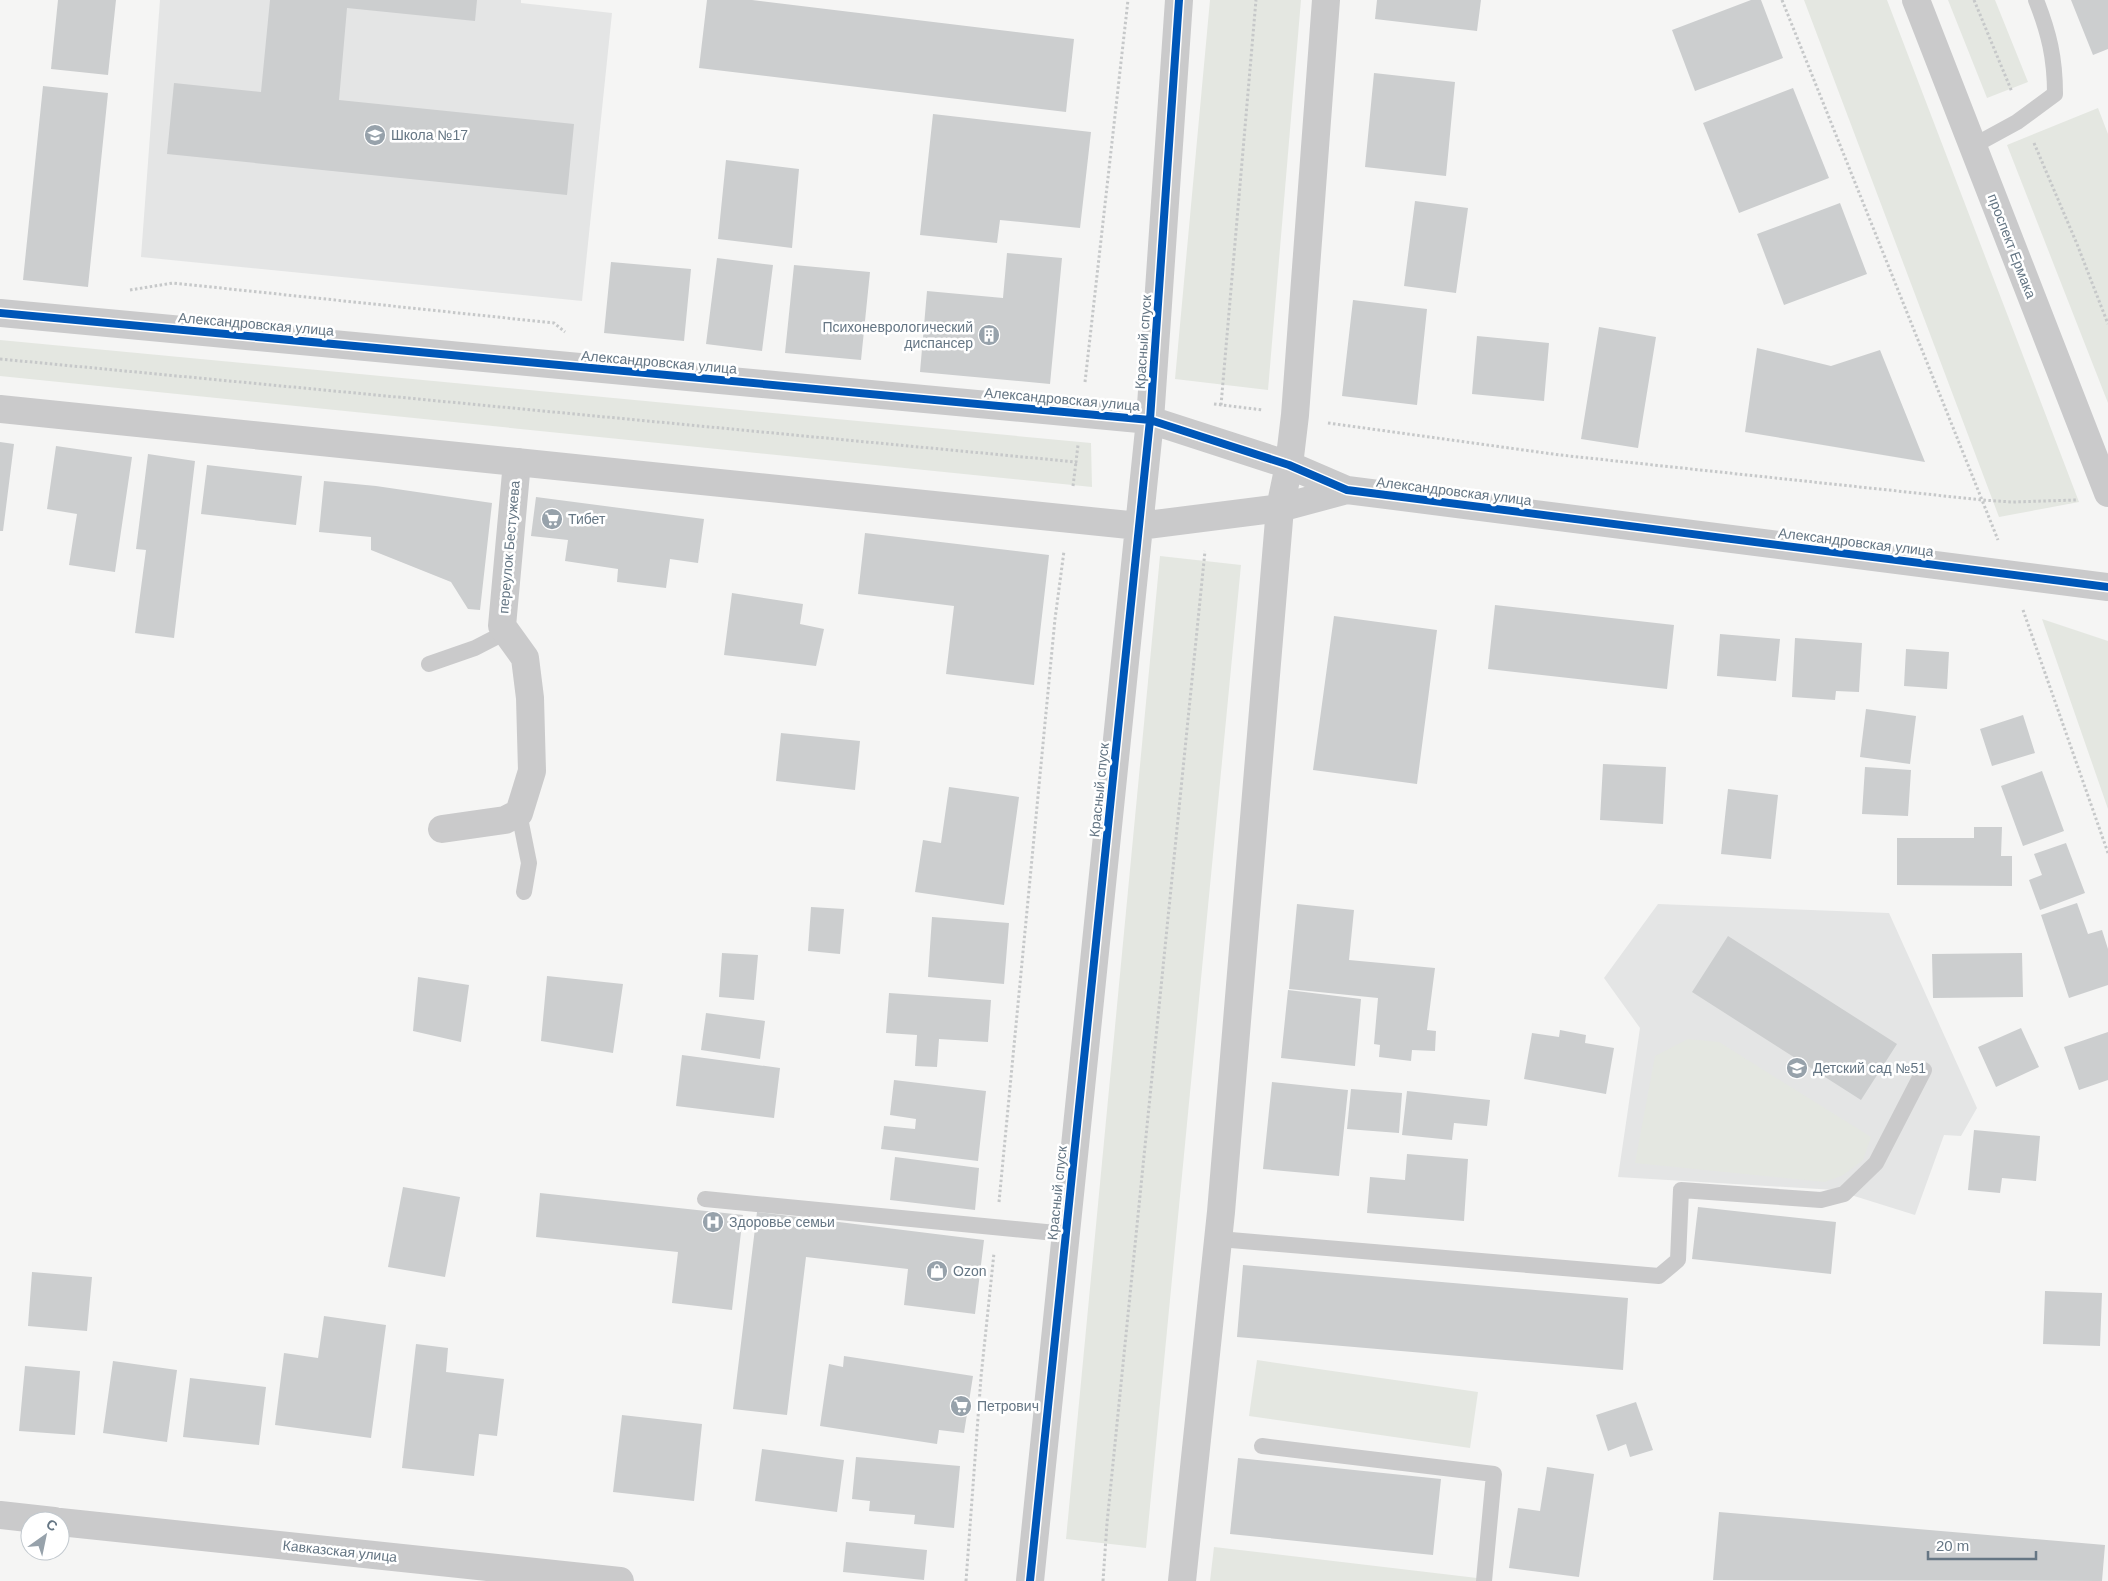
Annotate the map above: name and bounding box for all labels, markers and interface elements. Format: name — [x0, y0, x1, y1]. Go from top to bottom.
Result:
school or university icon: Школа №17 — [363, 123, 387, 147]
place label: Школа №17 — [391, 127, 468, 143]
street label: проспект Ермака — [1985, 191, 2039, 301]
street label: Красный спуск — [1132, 293, 1154, 390]
street label: Александровская улица — [177, 309, 335, 339]
place label: Психоневрологический диспансер — [822, 319, 973, 351]
building icon: Психоневрологический диспансер — [977, 323, 1001, 347]
street label: Александровская улица — [580, 347, 738, 377]
street label: Александровская улица — [983, 384, 1141, 414]
street label: Александровская улица — [1375, 474, 1533, 508]
street label: переулок Бестужева — [495, 480, 523, 614]
supermarket icon: Тибет — [540, 507, 564, 531]
place label: Тибет — [568, 511, 606, 527]
street label: Александровская улица — [1777, 525, 1935, 559]
street label: Красный спуск — [1086, 741, 1112, 838]
school or university icon: Детский сад №51 — [1785, 1056, 1809, 1080]
place label: Детский сад №51 — [1813, 1060, 1926, 1076]
street label: Красный спуск — [1044, 1144, 1070, 1241]
hospital icon: Здоровье семьи — [701, 1210, 725, 1234]
place label: Здоровье семьи — [729, 1214, 835, 1230]
shop icon: Ozon — [925, 1259, 949, 1283]
place label: Ozon — [953, 1263, 986, 1279]
supermarket icon: Петрович — [949, 1394, 973, 1418]
place label: Петрович — [977, 1398, 1039, 1414]
north arrow — [20, 1511, 70, 1561]
text: С — [43, 1516, 61, 1535]
scale bar — [1928, 1528, 2036, 1560]
street label: Кавказская улица — [282, 1537, 398, 1565]
text: 20 m — [1936, 1537, 1969, 1554]

